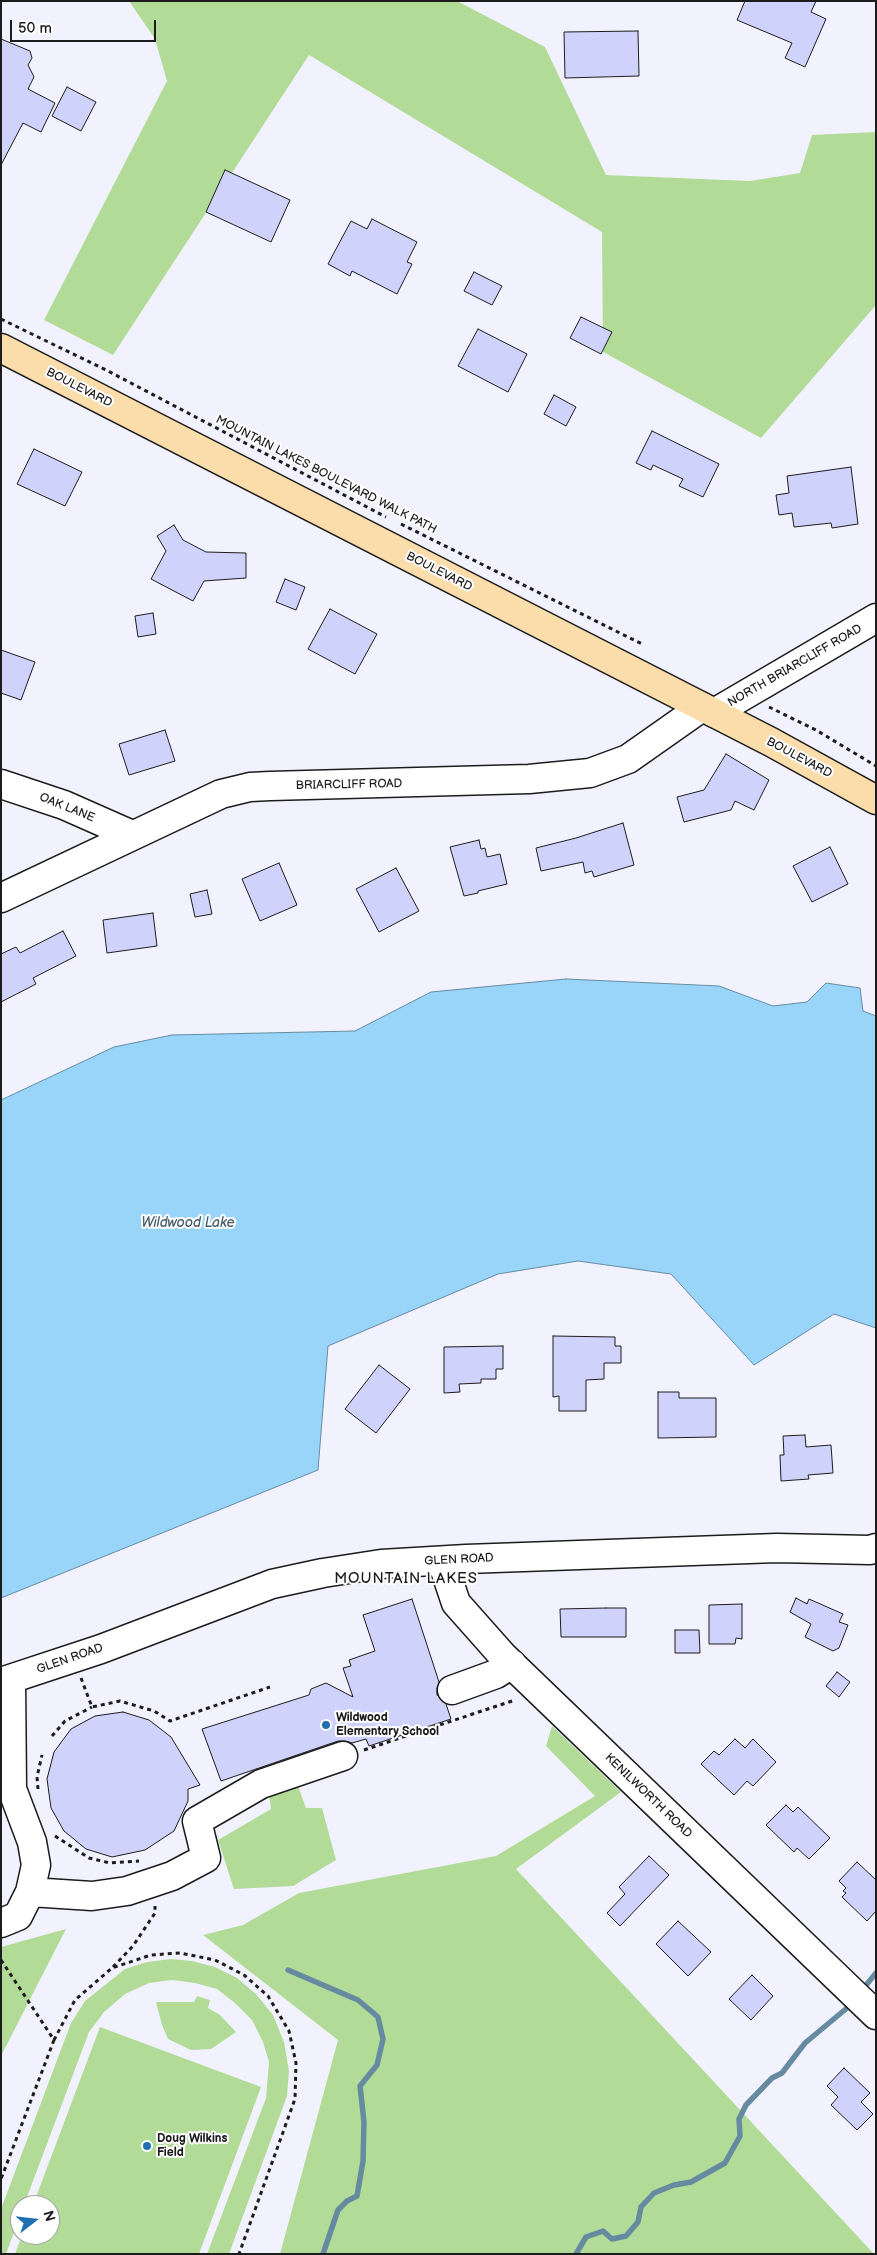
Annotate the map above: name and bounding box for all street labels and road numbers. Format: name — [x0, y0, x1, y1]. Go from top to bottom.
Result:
street label: BOULEVARD — [44, 365, 114, 411]
street label: MOUNTAIN LAKES BOULEVARD WALK PATH — [213, 413, 439, 537]
street label: BOULEVARD — [404, 549, 474, 595]
street label: NORTH BRIARCLIFF ROAD — [725, 622, 865, 710]
street label: BOULEVARD — [764, 735, 834, 781]
street label: BRIARCLIFF ROAD — [296, 777, 402, 793]
street label: OAK LANE — [37, 790, 97, 826]
street label: GLEN ROAD — [424, 1551, 494, 1569]
street label: GLEN ROAD — [35, 1641, 105, 1677]
street label: KENILWORTH ROAD — [601, 1751, 695, 1841]

